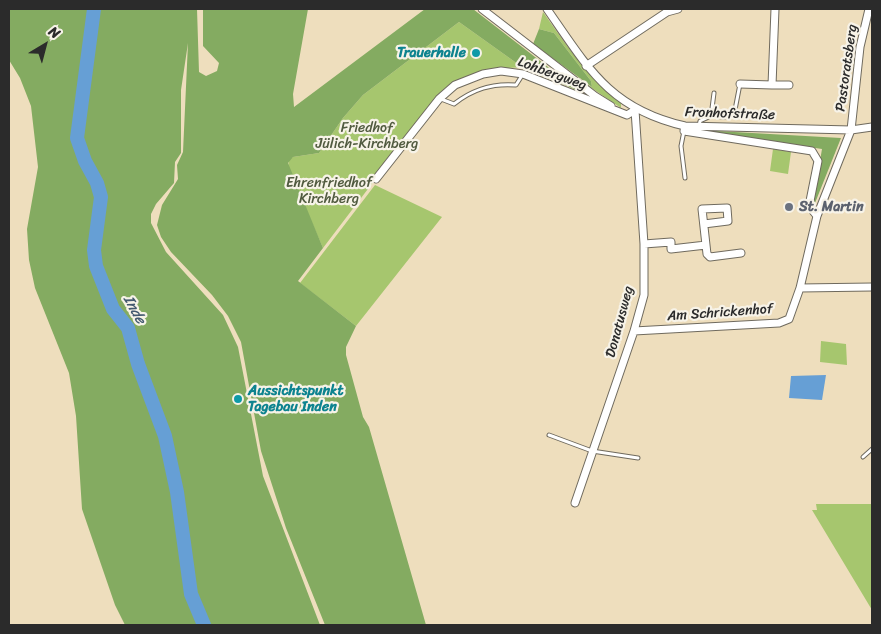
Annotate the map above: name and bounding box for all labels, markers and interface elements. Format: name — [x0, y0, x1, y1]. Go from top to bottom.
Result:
north arrow — [20, 20, 70, 70]
text: N — [43, 20, 66, 46]
street label: Pastoratsberg — [833, 23, 861, 113]
place label: Trauerhalle — [397, 45, 466, 61]
marker: Trauerhalle — [470, 47, 482, 59]
street label: Lohbergweg — [515, 54, 589, 94]
street label: Fronhofstraße — [685, 104, 775, 124]
park label: Friedhof Jülich-Kirchberg — [316, 120, 418, 152]
park label: Ehrenfriedhof Kirchberg — [286, 175, 372, 208]
place label: St. Martin — [799, 199, 864, 215]
marker: St. Martin — [783, 201, 795, 213]
street label: Donatusweg — [602, 284, 638, 360]
water label: Inde — [119, 293, 149, 327]
street label: Am Schrickenhof — [667, 301, 773, 325]
place label: Aussichtspunkt Tagebau Inden — [248, 383, 344, 416]
marker: Aussichtspunkt Tagebau Inden — [232, 393, 244, 405]

